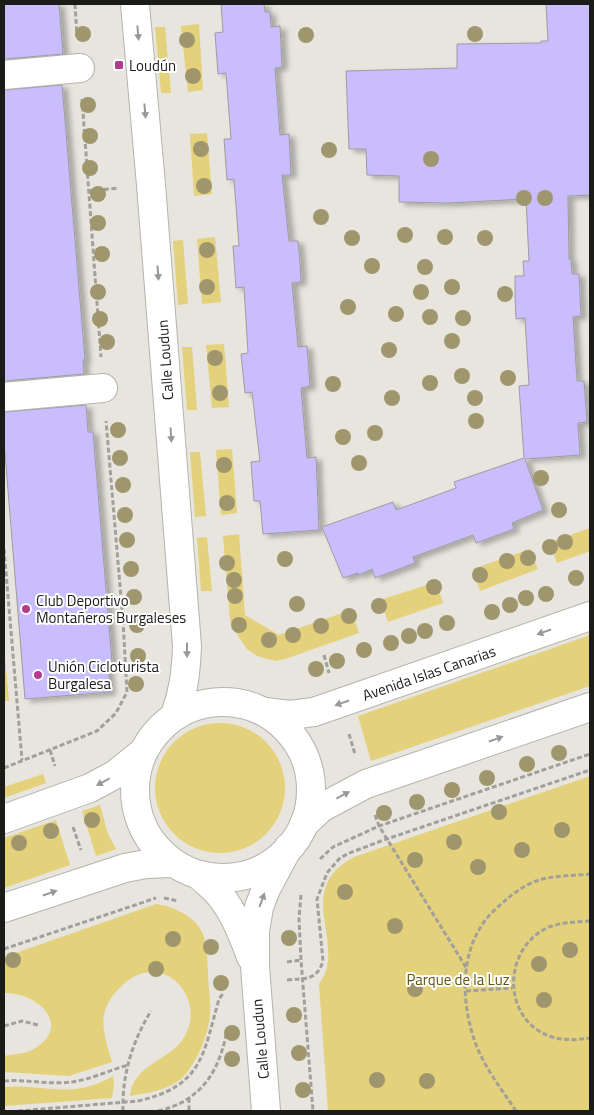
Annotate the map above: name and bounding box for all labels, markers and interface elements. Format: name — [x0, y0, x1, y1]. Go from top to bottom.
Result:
one-way arrow — [134, 26, 142, 42]
place label: Loudún — [129, 54, 176, 77]
marker: Loudún — [113, 59, 125, 71]
one-way arrow — [141, 104, 149, 120]
one-way arrow — [155, 266, 163, 282]
street label: Calle Loudun — [151, 319, 179, 401]
one-way arrow — [167, 428, 175, 444]
place label: Club Deportivo Montañeros Burgaleses — [36, 589, 186, 629]
marker: Club Deportivo Montañeros Burgaleses — [20, 603, 32, 615]
one-way arrow — [537, 629, 552, 636]
street label: Avenida Islas Canarias — [359, 639, 499, 707]
one-way arrow — [183, 642, 191, 658]
place label: Unión Cicloturista Burgalesa — [48, 655, 160, 695]
marker: Unión Cicloturista Burgalesa — [32, 669, 44, 681]
one-way arrow — [334, 700, 349, 708]
one-way arrow — [488, 735, 503, 743]
one-way arrow — [96, 777, 109, 786]
one-way arrow — [336, 791, 351, 799]
one-way arrow — [43, 889, 58, 897]
one-way arrow — [259, 893, 266, 908]
park label: Parque de la Luz — [406, 968, 510, 991]
street label: Calle Loudun — [245, 998, 275, 1080]

